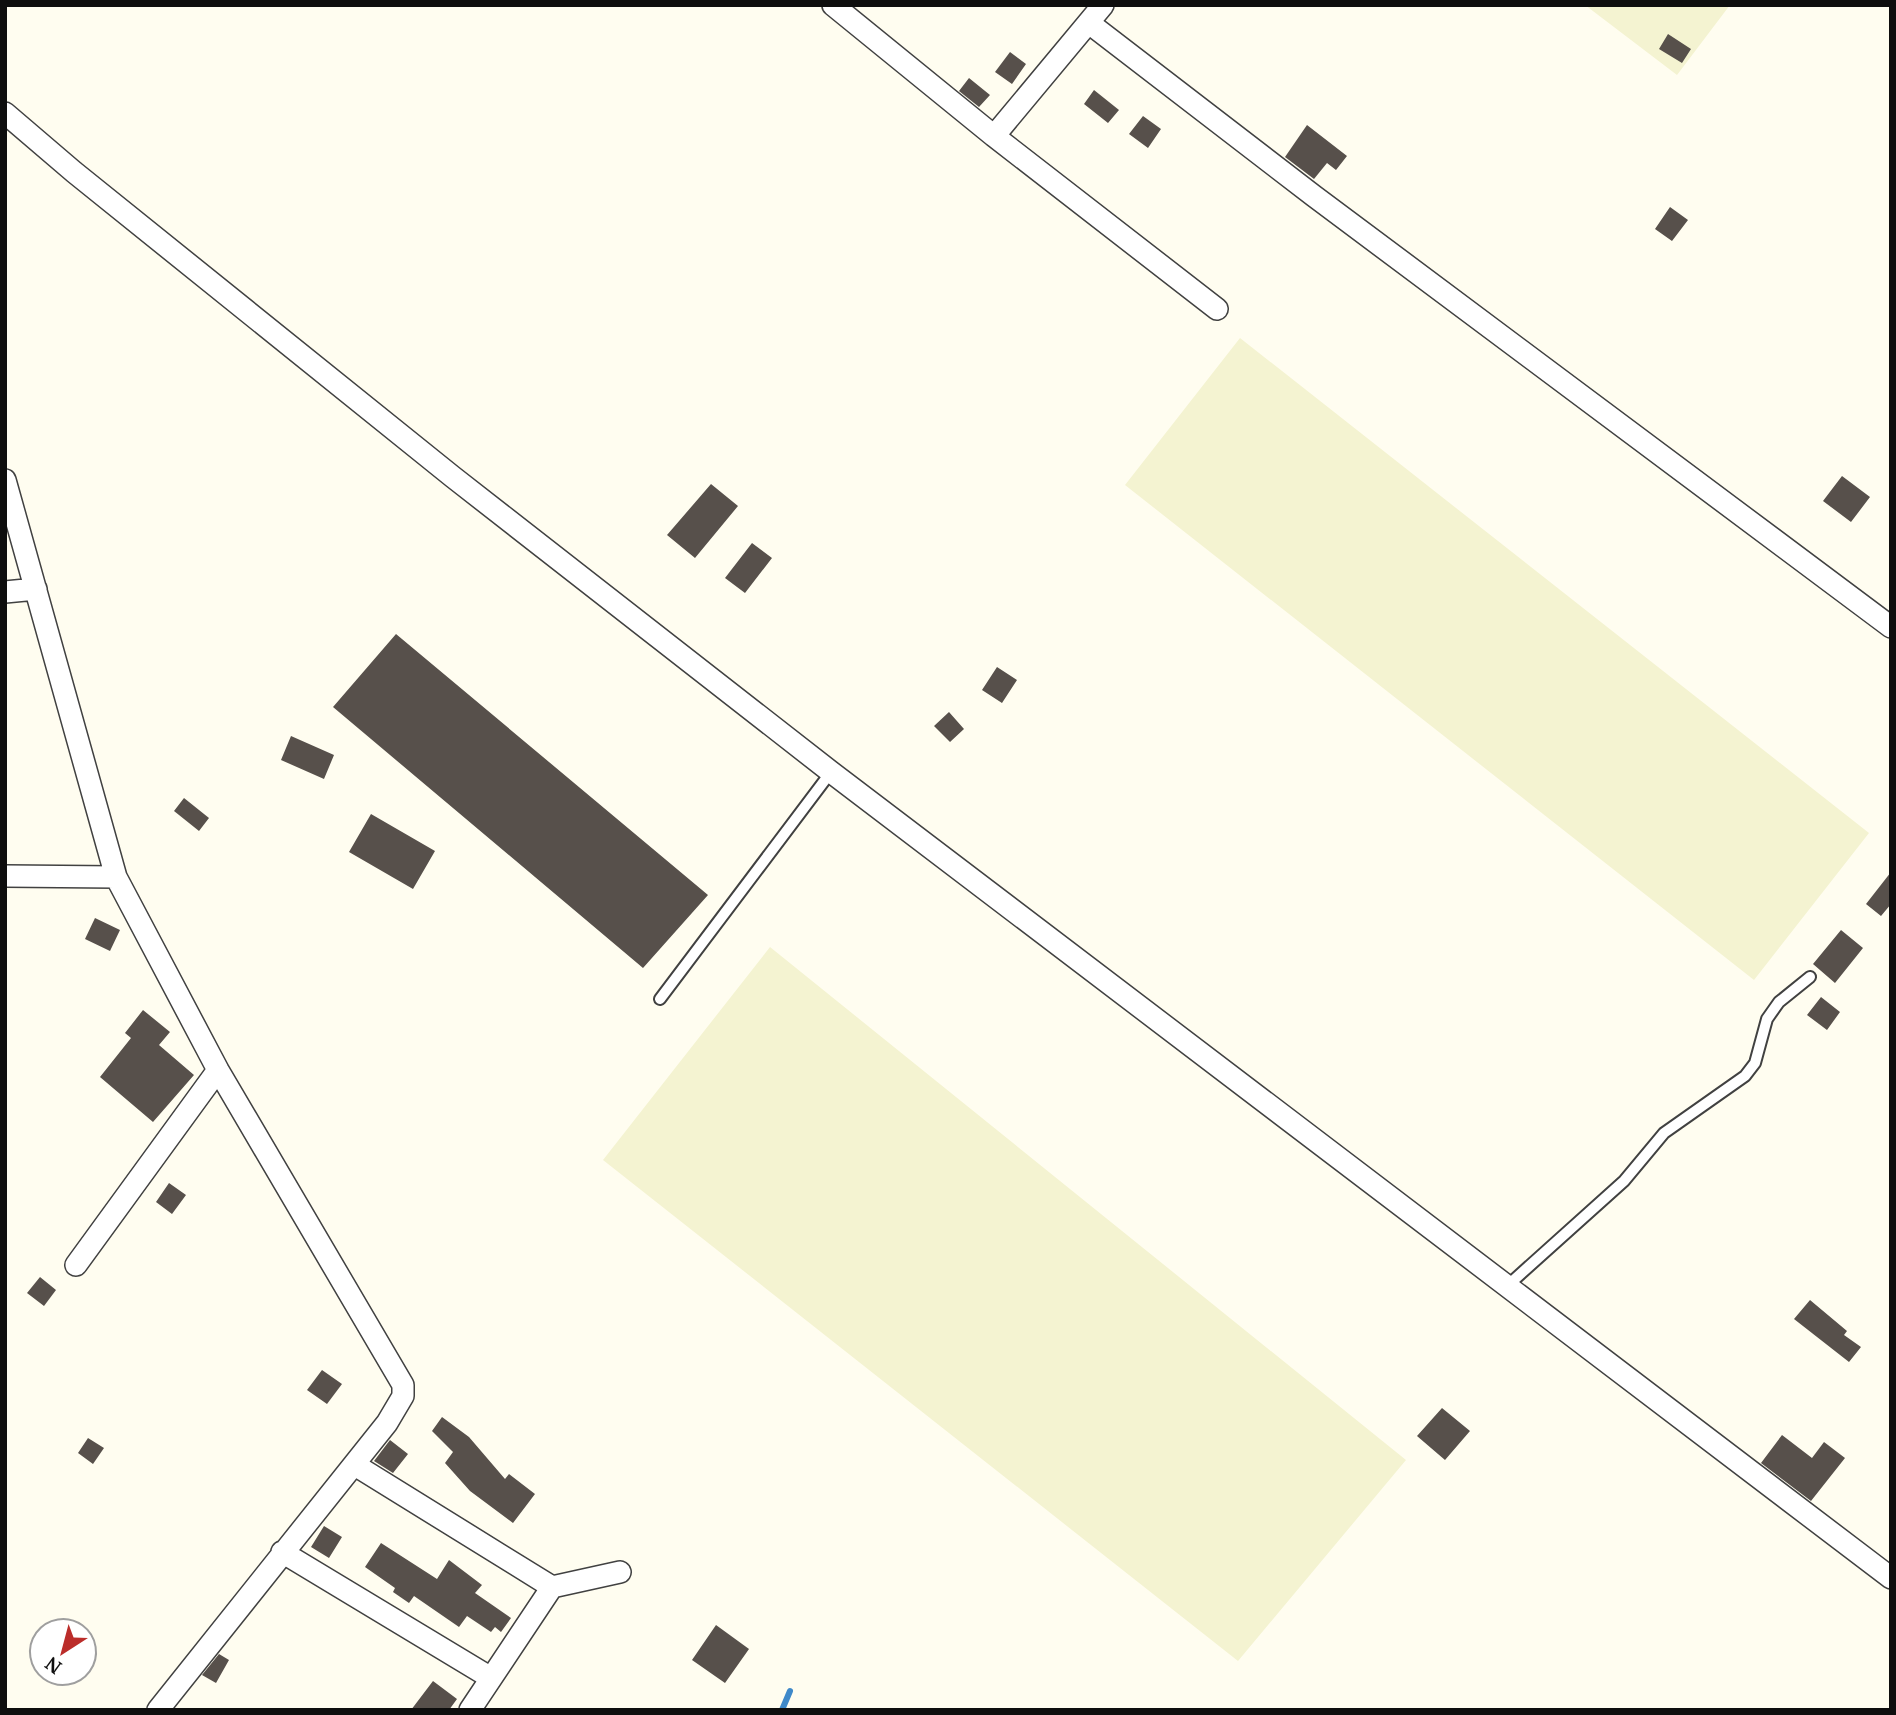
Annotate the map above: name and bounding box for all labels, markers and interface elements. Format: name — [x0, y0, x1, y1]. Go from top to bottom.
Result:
north arrow — [28, 1617, 98, 1687]
text: N — [39, 1651, 66, 1681]

